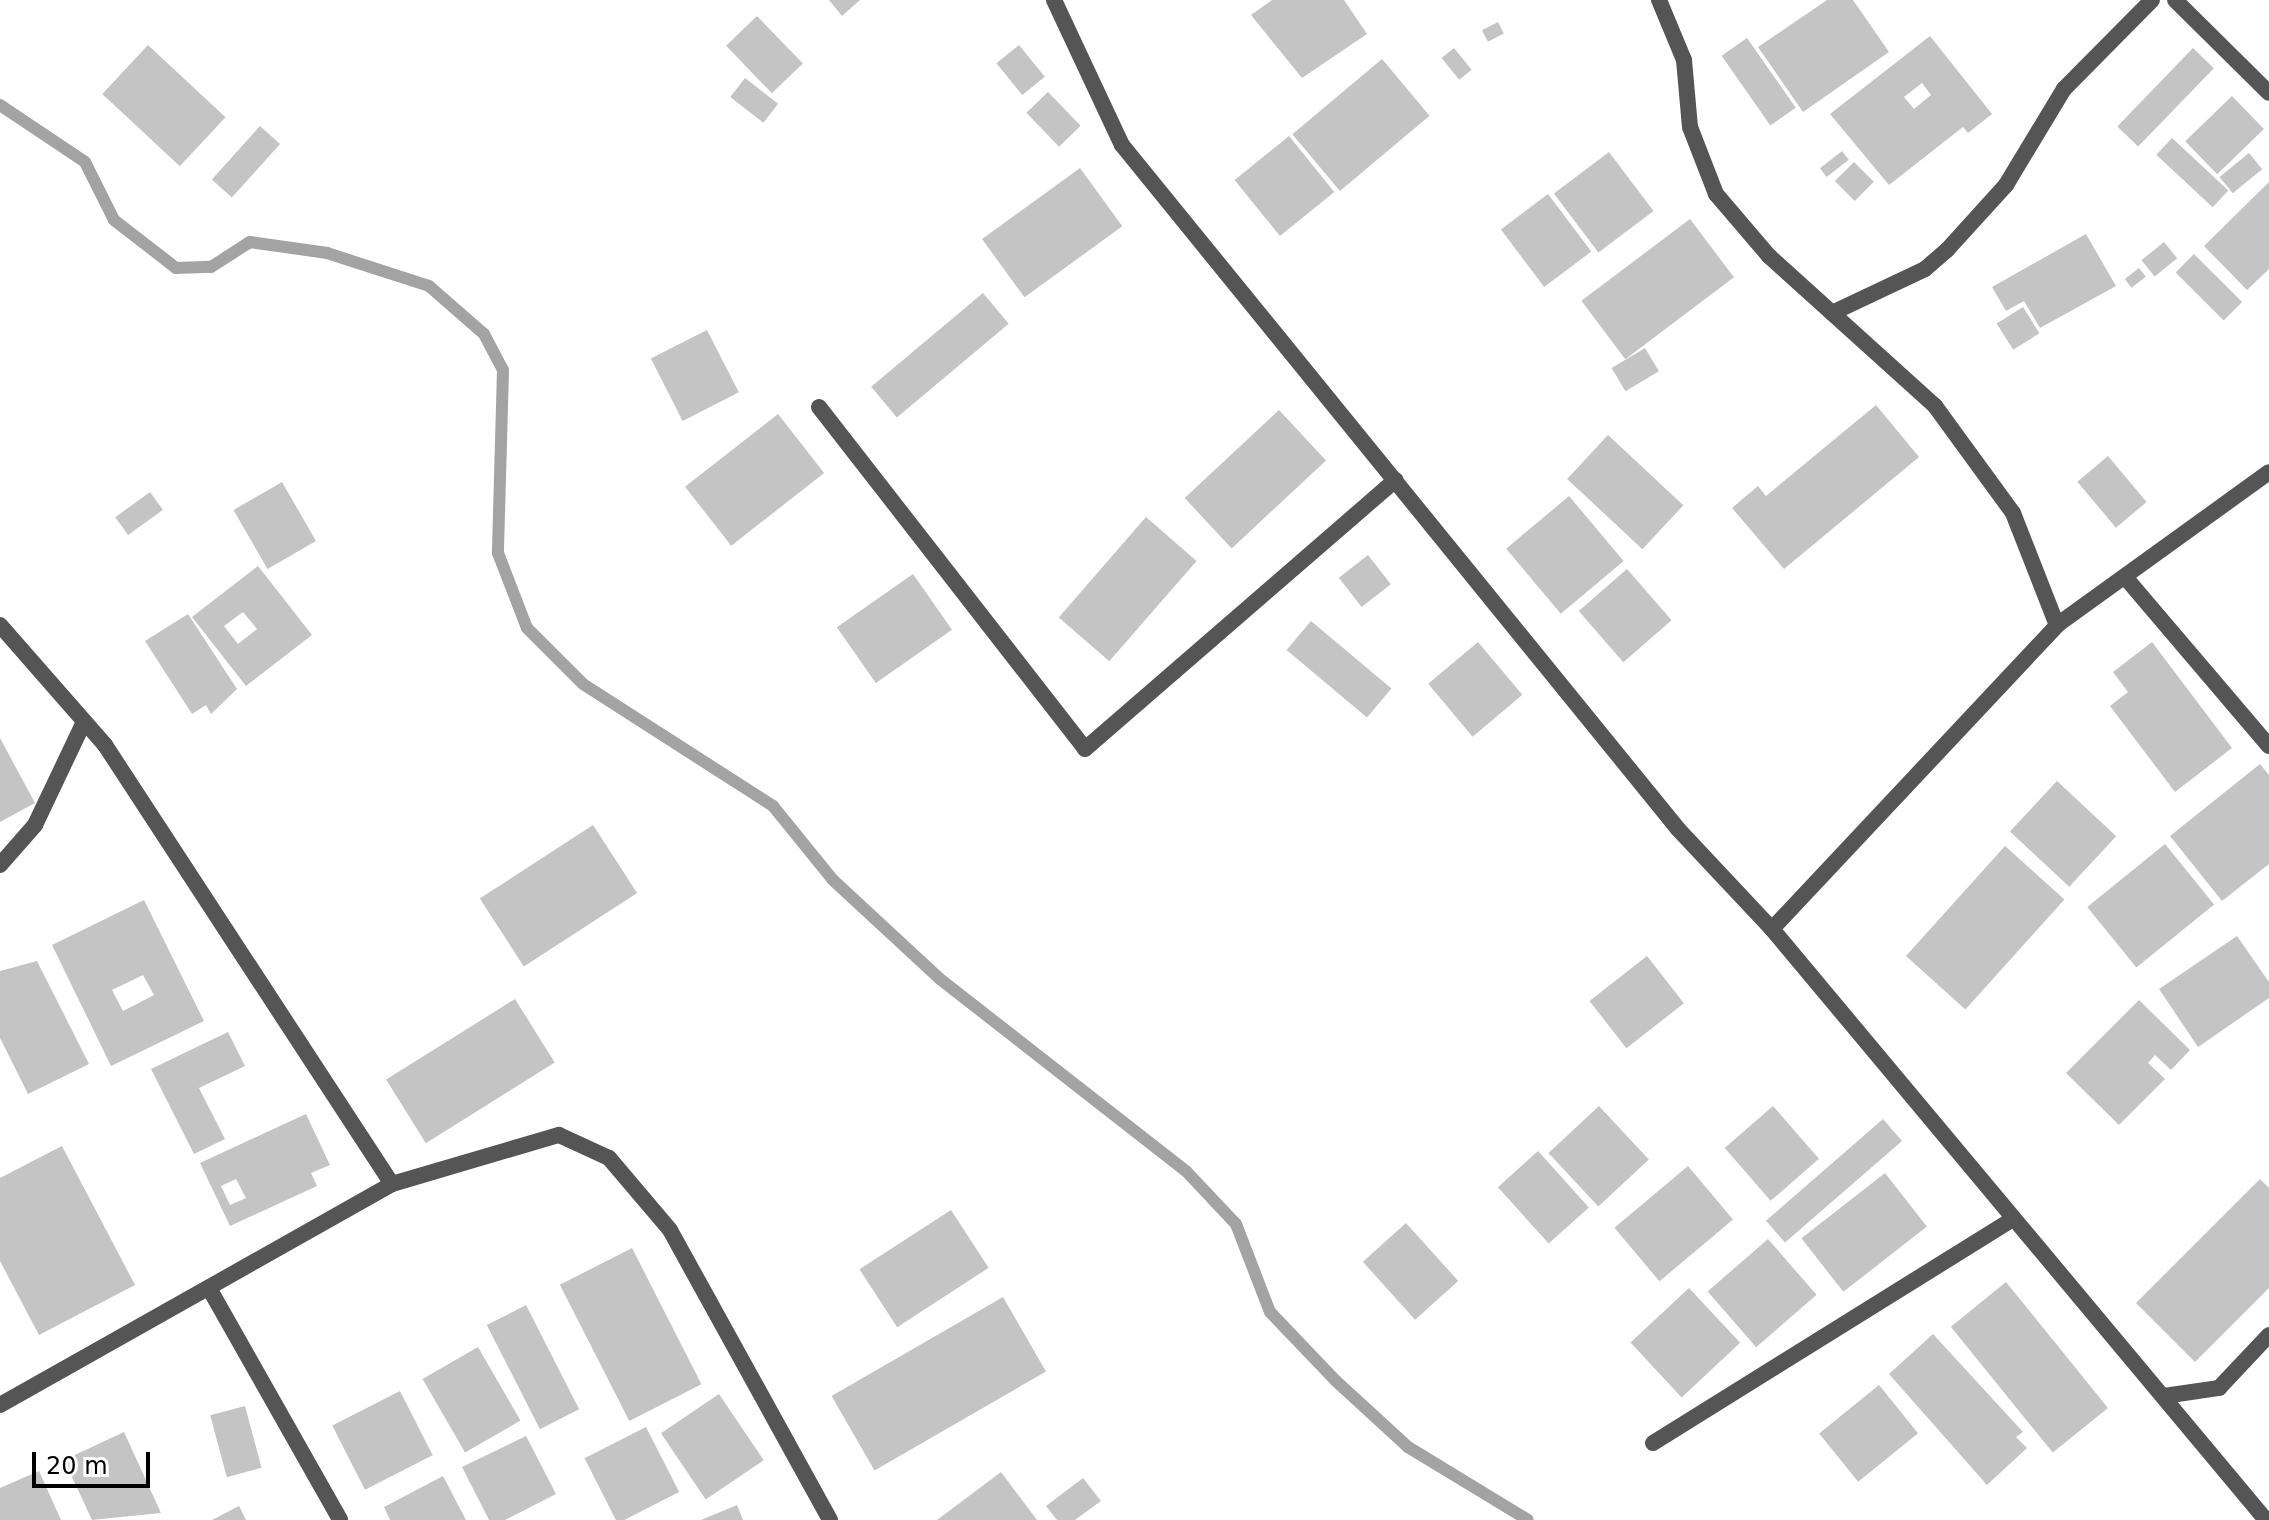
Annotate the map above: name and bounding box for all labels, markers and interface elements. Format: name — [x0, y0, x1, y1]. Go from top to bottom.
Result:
scale bar — [36, 1436, 154, 1486]
text: 20 m — [46, 1452, 108, 1480]

